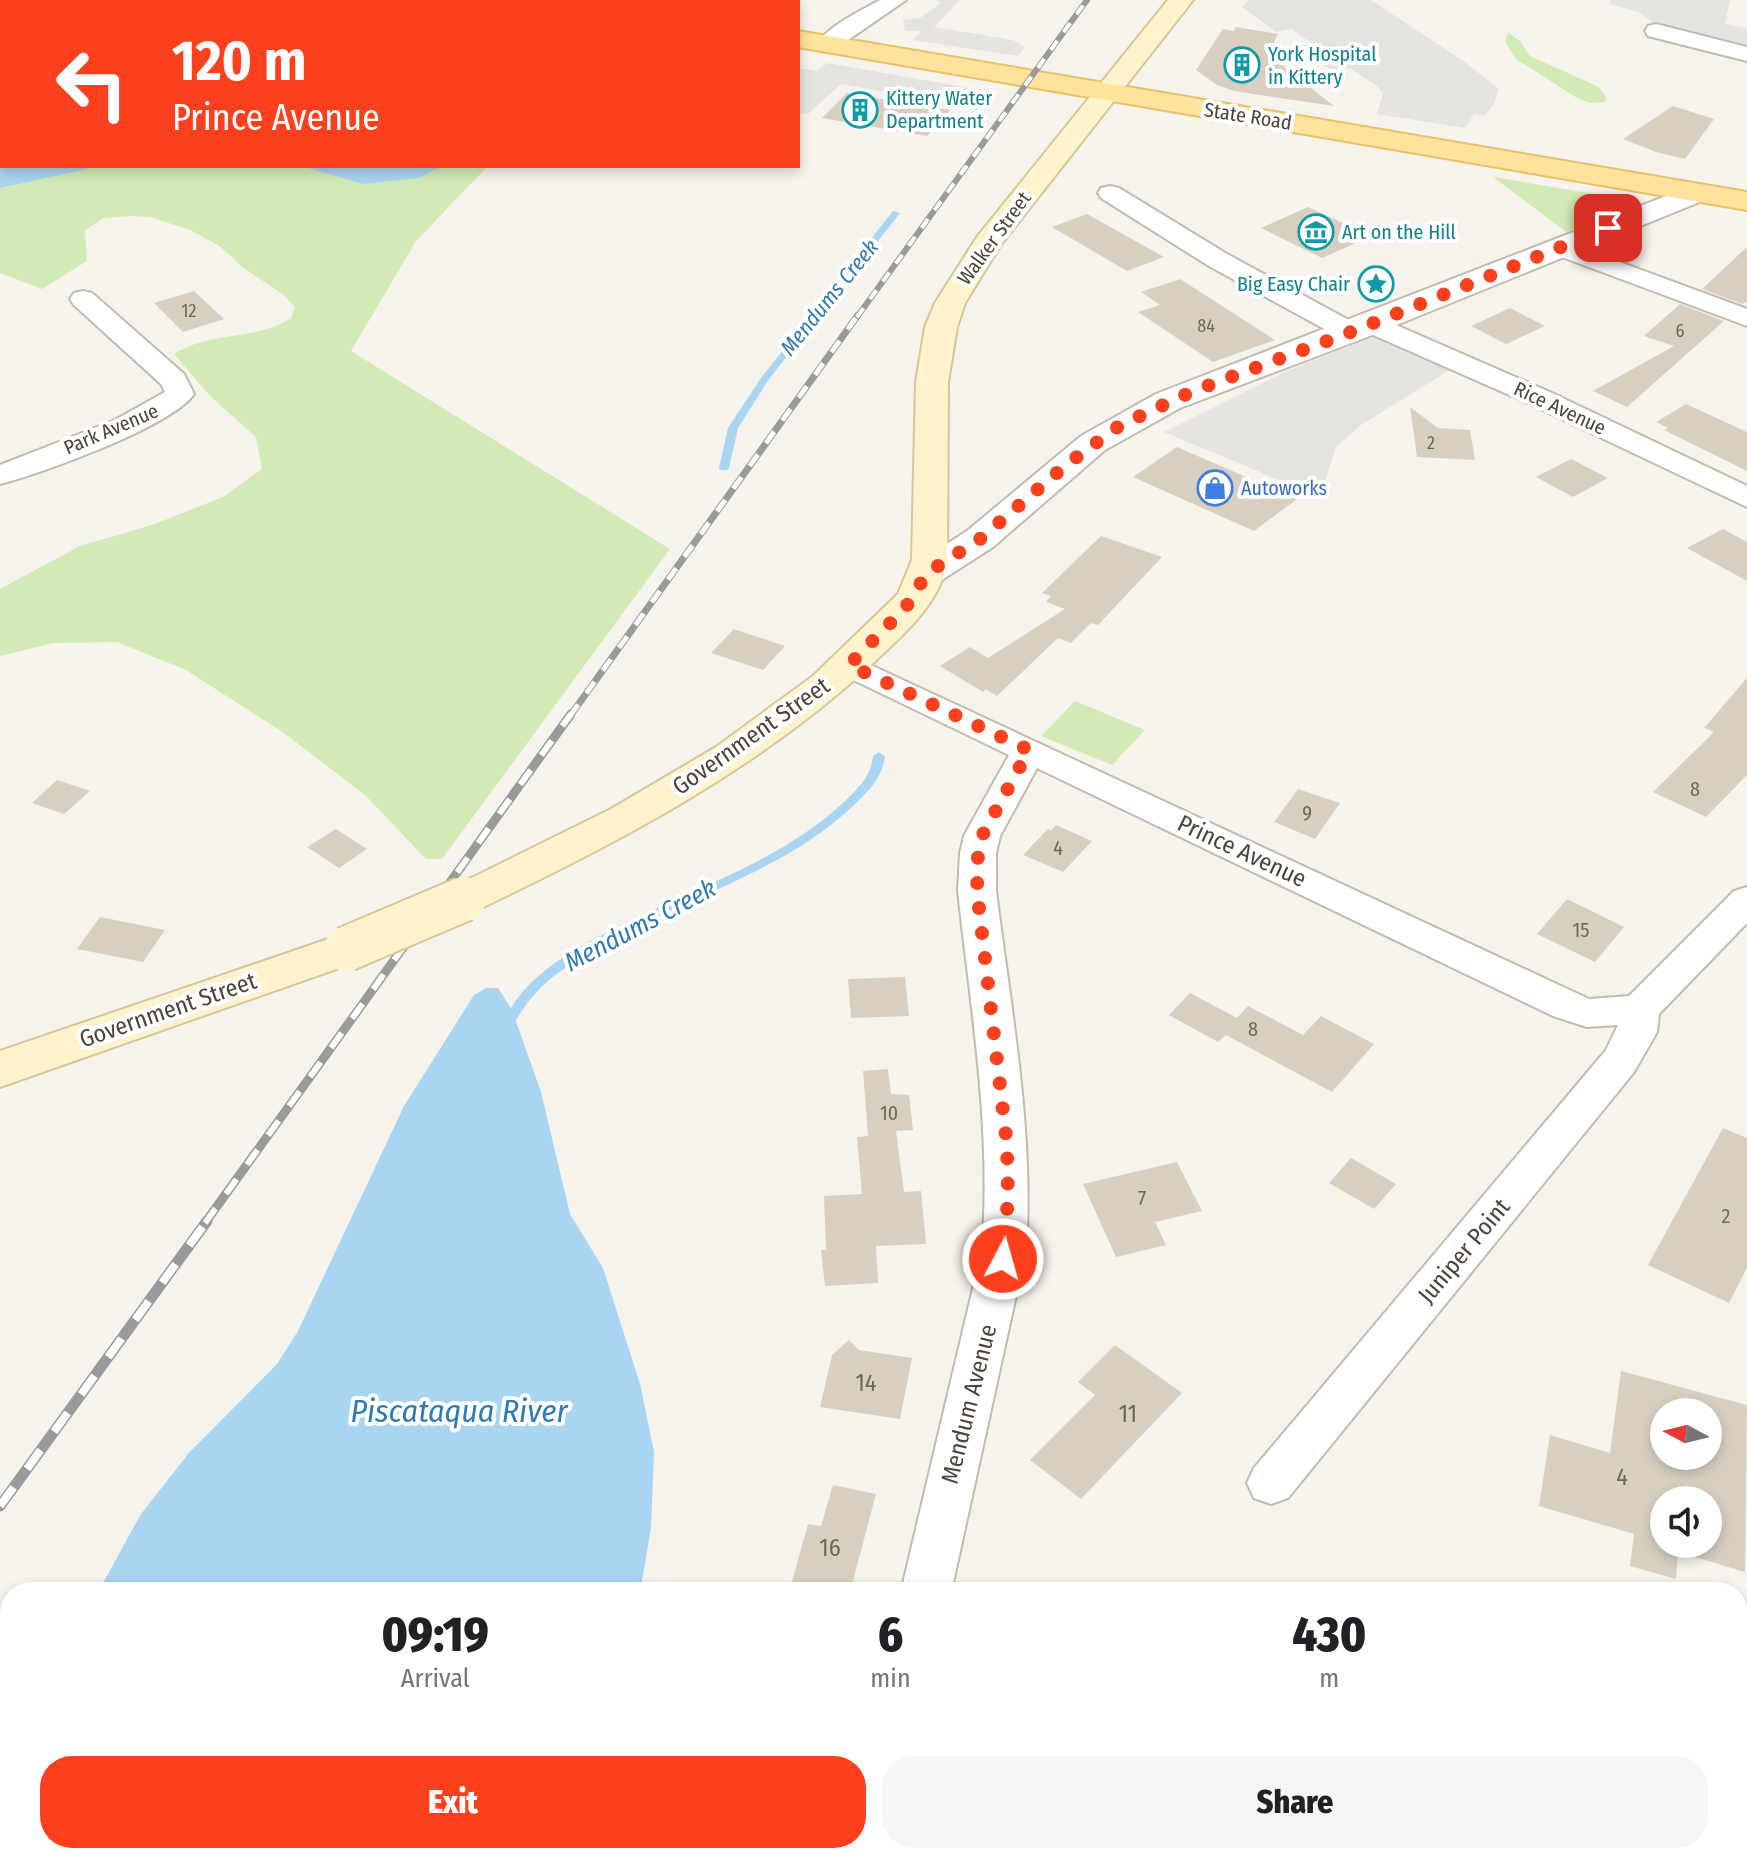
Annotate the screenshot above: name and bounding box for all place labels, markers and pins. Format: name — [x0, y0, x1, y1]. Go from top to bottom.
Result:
place label: York Hospital in Kittery — [1268, 42, 1376, 89]
building icon: York Hospital in Kittery — [1223, 46, 1261, 84]
place label: Kittery Water Department — [886, 86, 992, 133]
building icon: Kittery Water Department — [841, 91, 879, 129]
pin — [1574, 194, 1642, 262]
museum icon: Art on the Hill — [1297, 213, 1335, 251]
place label: Art on the Hill — [1342, 220, 1456, 244]
place icon: Big Easy Chair — [1357, 265, 1395, 303]
place label: Big Easy Chair — [1237, 272, 1350, 296]
shop icon: Autoworks — [1196, 469, 1234, 507]
place label: Autoworks — [1241, 476, 1327, 500]

